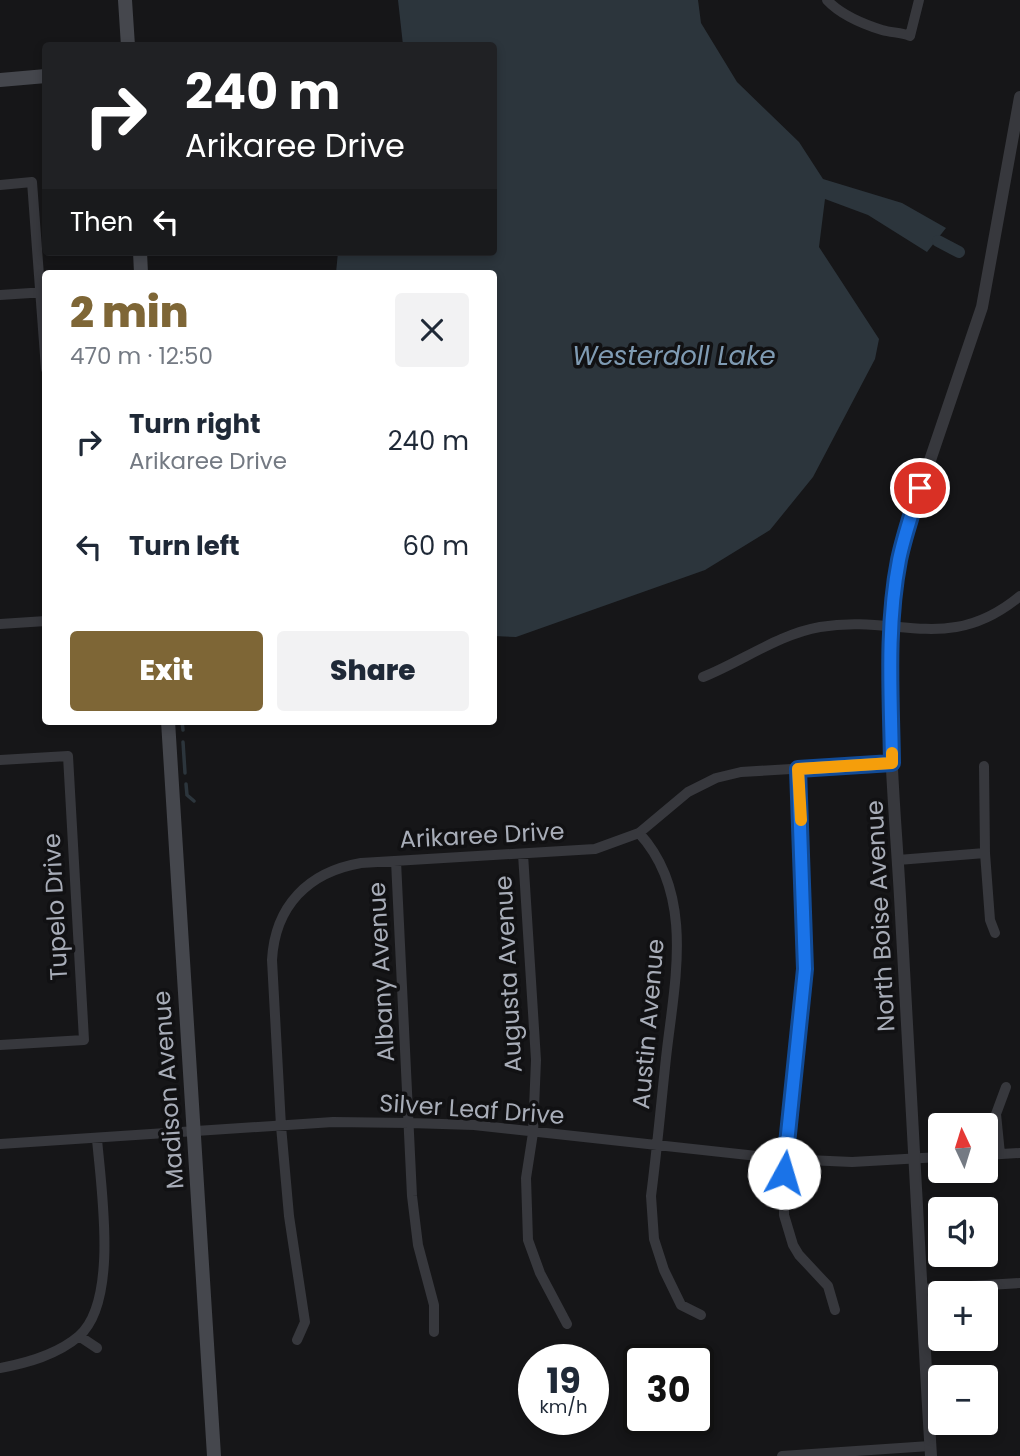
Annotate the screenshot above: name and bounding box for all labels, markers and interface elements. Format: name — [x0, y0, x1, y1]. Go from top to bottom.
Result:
text: 240 m — [185, 58, 340, 126]
icon: right — [70, 70, 161, 161]
text: Arikaree Drive — [185, 123, 405, 168]
icon: left — [147, 203, 185, 241]
text: Then — [70, 204, 133, 240]
text: 2 min — [70, 283, 188, 342]
button: close — [395, 293, 469, 367]
water label: Westerdoll Lake — [572, 338, 776, 374]
text: 470 m · 12:50 — [70, 340, 213, 372]
text: Turn right — [129, 406, 261, 442]
icon: right — [70, 423, 108, 461]
text: 240 m — [388, 423, 469, 459]
text: Arikaree Drive — [129, 445, 287, 477]
pin — [890, 458, 950, 518]
icon: arrive — [901, 469, 939, 507]
icon: left — [70, 528, 108, 566]
text: Turn left — [129, 528, 240, 564]
text: 60 m — [402, 528, 469, 564]
button: Exit — [70, 631, 263, 711]
button: Share — [277, 631, 469, 711]
street label: North Boise Avenue — [857, 799, 903, 1033]
street label: Arikaree Drive — [399, 814, 565, 856]
street label: Tupelo Drive — [35, 833, 75, 981]
street label: Augusta Avenue — [486, 875, 530, 1073]
street label: Albany Avenue — [360, 881, 402, 1063]
street label: Austin Avenue — [624, 938, 672, 1110]
street label: Madison Avenue — [145, 990, 191, 1190]
street label: Silver Leaf Drive — [378, 1086, 566, 1132]
north arrow — [928, 1113, 998, 1183]
map controls — [928, 1113, 998, 1435]
position arrow — [747, 1136, 821, 1210]
button: sound — [928, 1197, 998, 1267]
button: + — [928, 1281, 998, 1351]
speed limit sign: 30 — [623, 1344, 714, 1435]
text: 19 — [546, 1356, 581, 1405]
button: − — [928, 1365, 998, 1435]
text: km/h — [540, 1394, 587, 1419]

